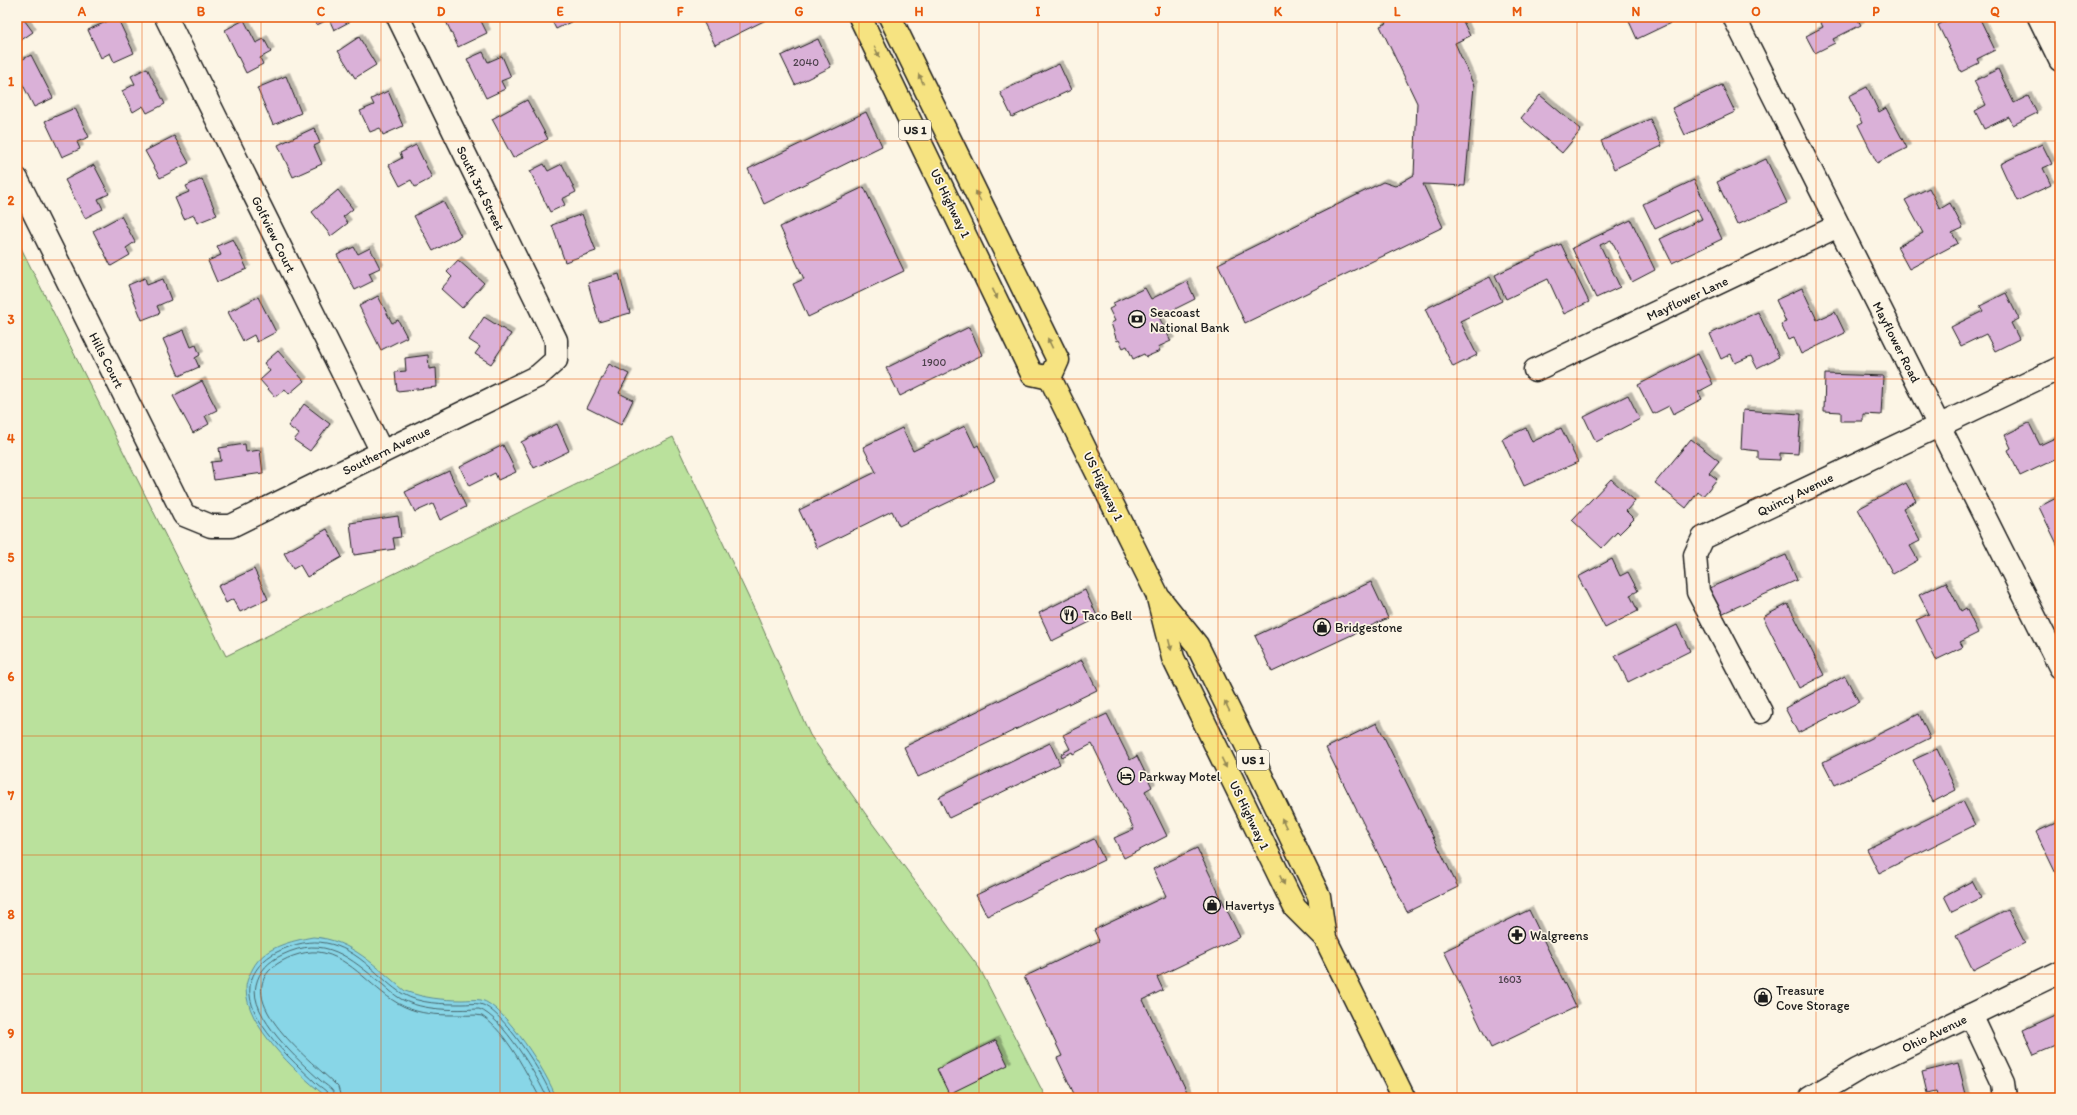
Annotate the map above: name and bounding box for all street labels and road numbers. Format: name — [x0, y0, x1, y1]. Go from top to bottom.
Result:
road number: US 1 — [899, 120, 931, 140]
street label: South 3rd Street — [454, 143, 508, 233]
street label: US Highway 1 — [927, 166, 974, 240]
street label: Golfview Court — [249, 193, 299, 275]
street label: Mayflower Lane — [1644, 273, 1730, 324]
street label: Mayflower Road — [1870, 299, 1923, 385]
street label: Hills Court — [86, 330, 127, 391]
street label: Southern Avenue — [340, 423, 432, 478]
street label: US Highway 1 — [1080, 449, 1127, 523]
street label: Quincy Avenue — [1755, 470, 1836, 519]
road number: US 1 — [1237, 750, 1269, 770]
street label: US Highway 1 — [1226, 778, 1273, 852]
street label: Ohio Avenue — [1899, 1011, 1969, 1056]

